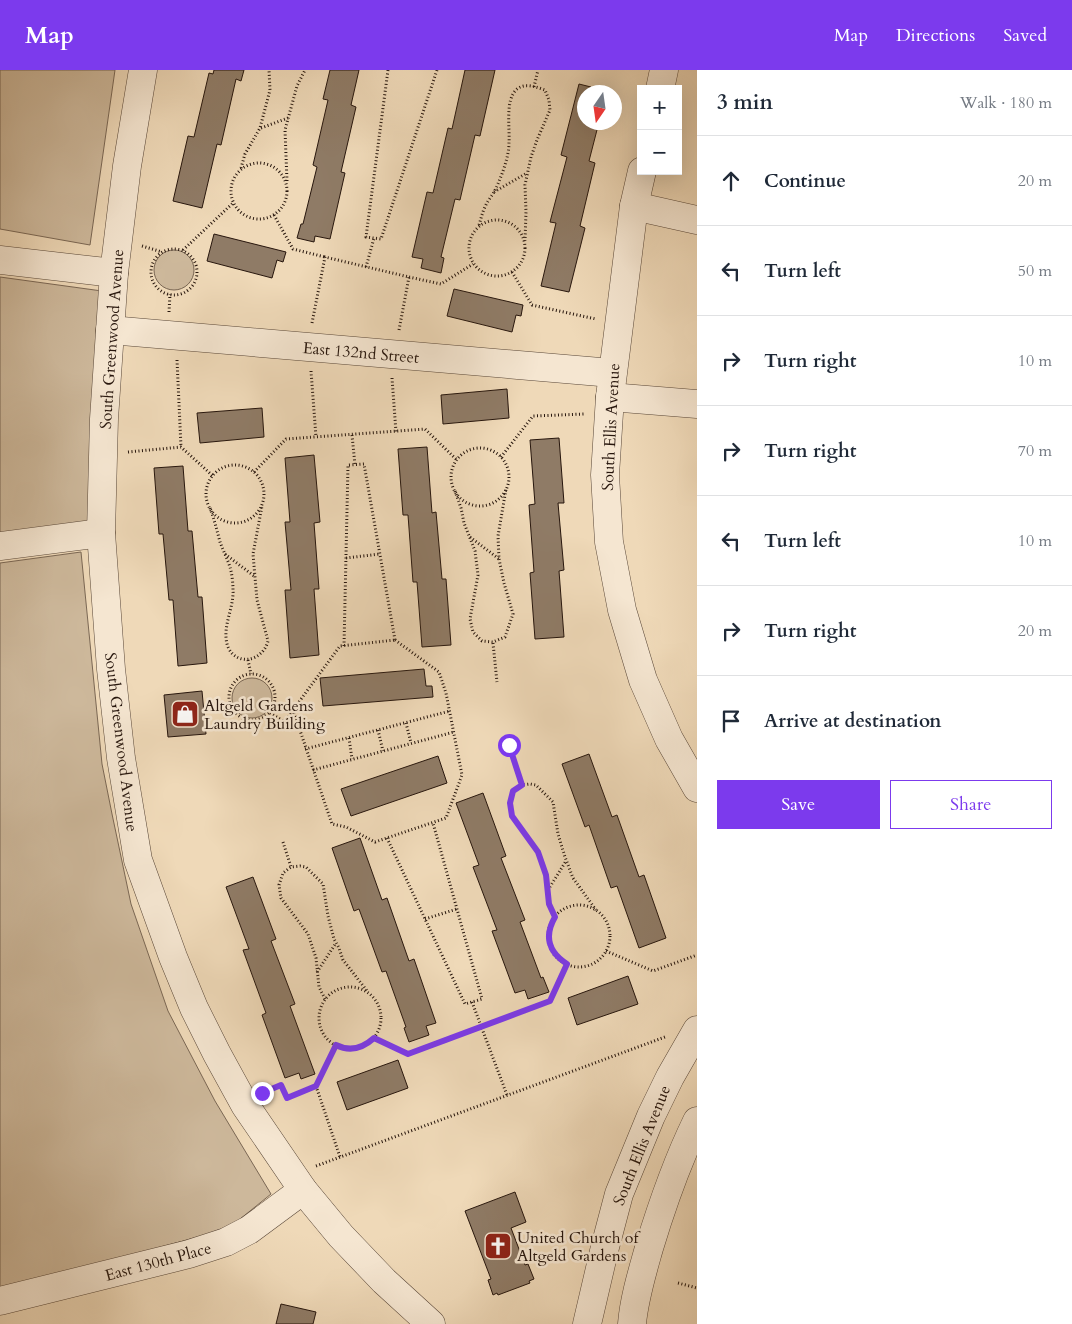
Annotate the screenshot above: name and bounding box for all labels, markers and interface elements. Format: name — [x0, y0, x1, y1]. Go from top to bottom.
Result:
text: Map — [25, 19, 74, 52]
text: Map — [834, 23, 868, 48]
text: Directions — [896, 23, 975, 48]
text: Saved — [1003, 23, 1047, 48]
north arrow — [577, 85, 622, 130]
map controls — [637, 85, 682, 175]
button: + — [637, 85, 682, 130]
text: 3 min — [717, 88, 773, 117]
text: Walk · 180 m — [960, 92, 1052, 114]
button: − — [637, 130, 682, 175]
icon: ahead — [717, 167, 745, 195]
text: Continue — [764, 168, 846, 194]
text: 20 m — [1018, 170, 1052, 192]
street label: South Greenwood Avenue — [95, 248, 129, 430]
icon: left — [717, 257, 745, 285]
text: Turn left — [764, 258, 841, 284]
text: 50 m — [1018, 260, 1052, 282]
street label: East 132nd Street — [302, 337, 420, 369]
icon: right — [717, 347, 745, 375]
text: Turn right — [764, 348, 856, 374]
text: 10 m — [1018, 350, 1052, 372]
street label: South Ellis Avenue — [597, 363, 625, 491]
icon: right — [717, 437, 745, 465]
text: Turn right — [764, 438, 856, 464]
text: 70 m — [1018, 440, 1052, 462]
icon: left — [717, 527, 745, 555]
text: Turn left — [764, 528, 841, 554]
text: 10 m — [1018, 530, 1052, 552]
icon: right — [717, 617, 745, 645]
text: Turn right — [764, 618, 856, 644]
text: 20 m — [1018, 620, 1052, 642]
street label: South Greenwood Avenue — [99, 651, 143, 833]
place label: Altgeld Gardens Laundry Building — [204, 695, 325, 735]
shop icon: Altgeld Gardens Laundry Building — [170, 699, 200, 729]
icon: arrive — [717, 707, 745, 735]
text: Arrive at destination — [764, 708, 941, 734]
route start — [498, 734, 521, 757]
button: Save — [717, 780, 880, 829]
button: Share — [890, 780, 1052, 829]
route end — [251, 1082, 274, 1105]
street label: South Ellis Avenue — [608, 1082, 676, 1209]
place label: United Church of Altgeld Gardens — [517, 1227, 641, 1267]
church icon: United Church of Altgeld Gardens — [483, 1231, 513, 1261]
street label: East 130th Place — [103, 1237, 214, 1287]

